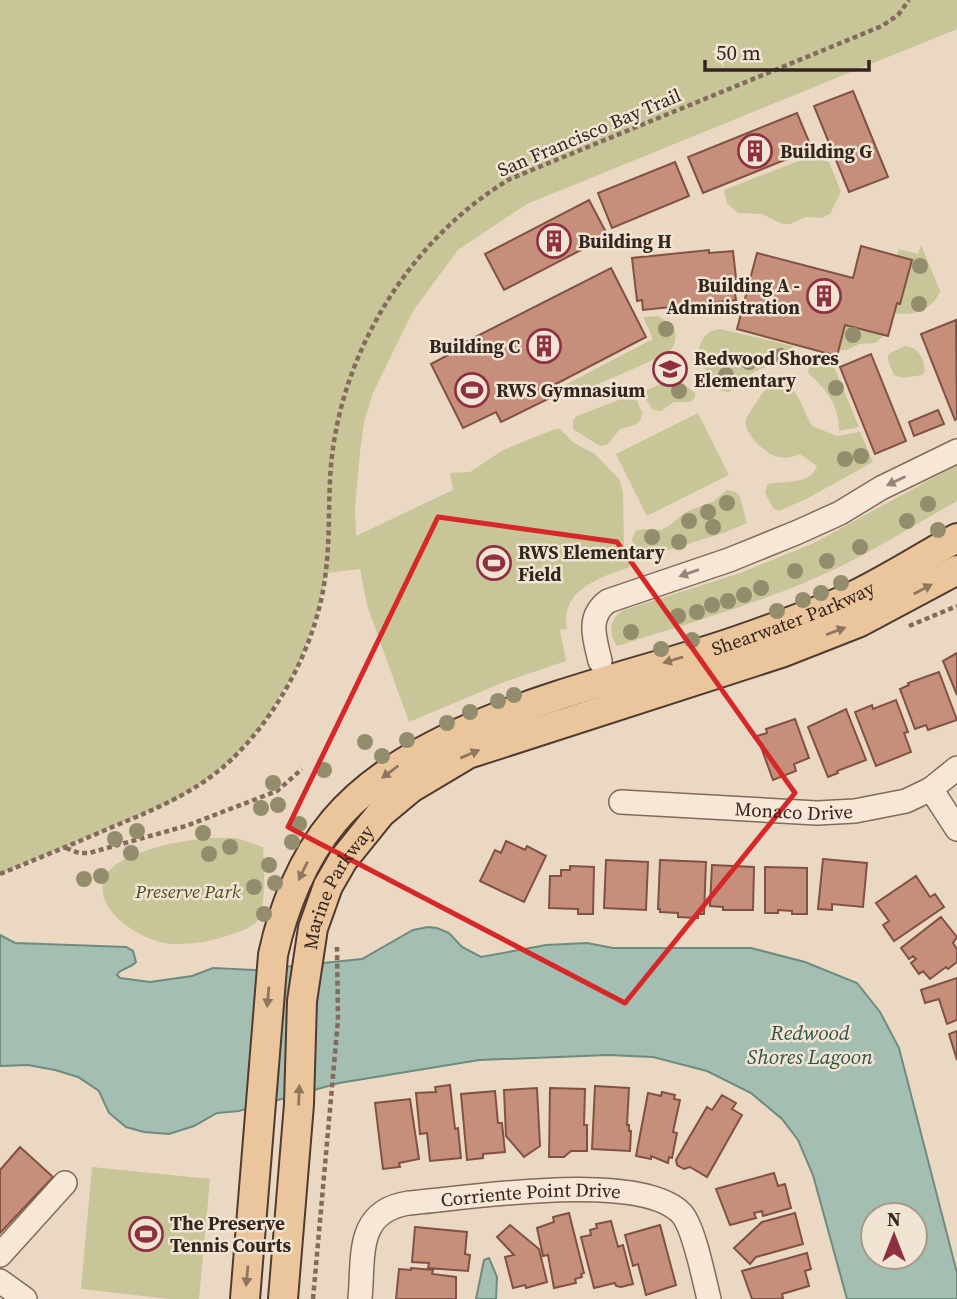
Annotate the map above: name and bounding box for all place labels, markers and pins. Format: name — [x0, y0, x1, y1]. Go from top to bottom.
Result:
building icon: Building G — [736, 132, 774, 170]
place label: Building G — [780, 138, 872, 164]
building icon: Building H — [535, 222, 573, 260]
place label: Building H — [578, 228, 672, 254]
place label: Building A - Administration — [666, 272, 800, 320]
building icon: Building A - Administration — [805, 277, 843, 315]
building icon: Building C — [525, 327, 563, 365]
place label: Building C — [429, 333, 520, 359]
place label: Redwood Shores Elementary — [694, 345, 839, 393]
school or university icon: Redwood Shores Elementary — [651, 350, 689, 388]
sports icon: RWS Gymnasium — [453, 371, 491, 409]
place label: RWS Gymnasium — [496, 377, 645, 403]
place label: RWS Elementary Field — [518, 539, 666, 587]
sports icon: RWS Elementary Field — [475, 544, 513, 582]
place label: The Preserve Tennis Courts — [170, 1210, 292, 1258]
sports icon: The Preserve Tennis Courts — [127, 1215, 165, 1253]

